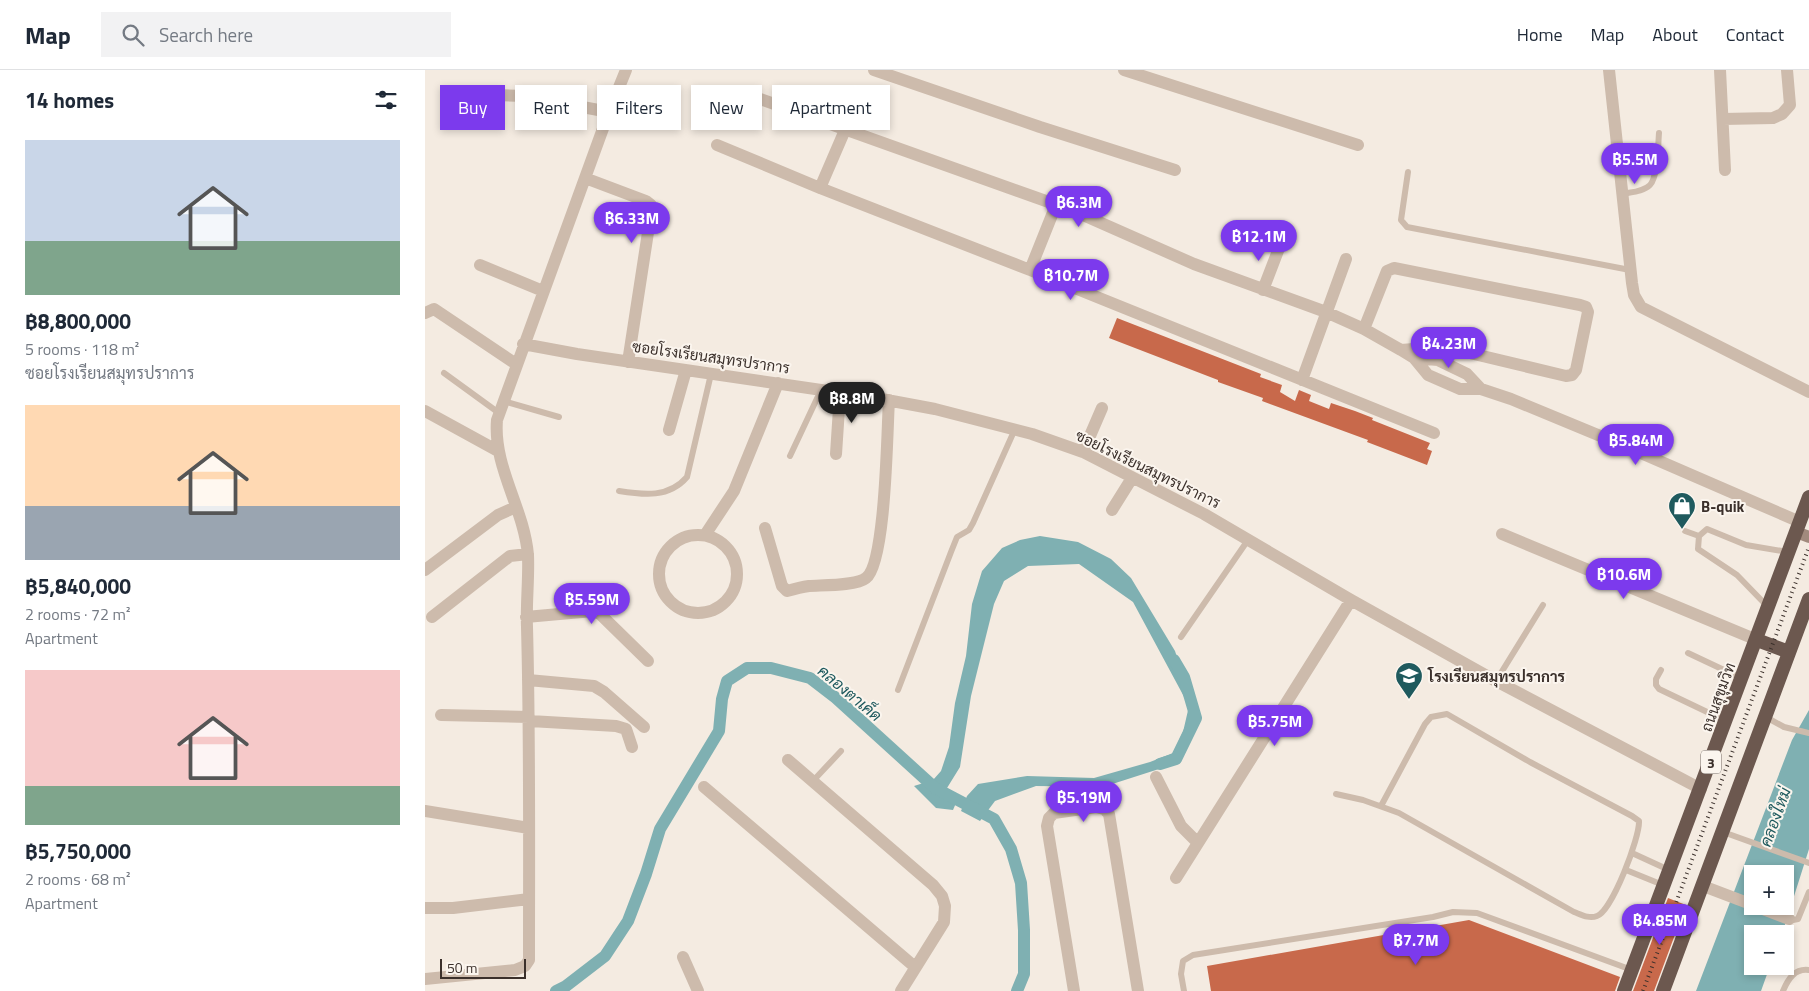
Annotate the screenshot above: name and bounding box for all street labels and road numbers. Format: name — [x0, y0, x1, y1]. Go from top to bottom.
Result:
street label: ซอยโรงเรียนสมุทรปราการ — [631, 335, 791, 379]
street label: ซอยโรงเรียนสมุทรปราการ — [1072, 424, 1224, 514]
street label: ถนนสุขุมวิท — [1695, 659, 1741, 735]
road number: 3 — [1701, 750, 1721, 774]

